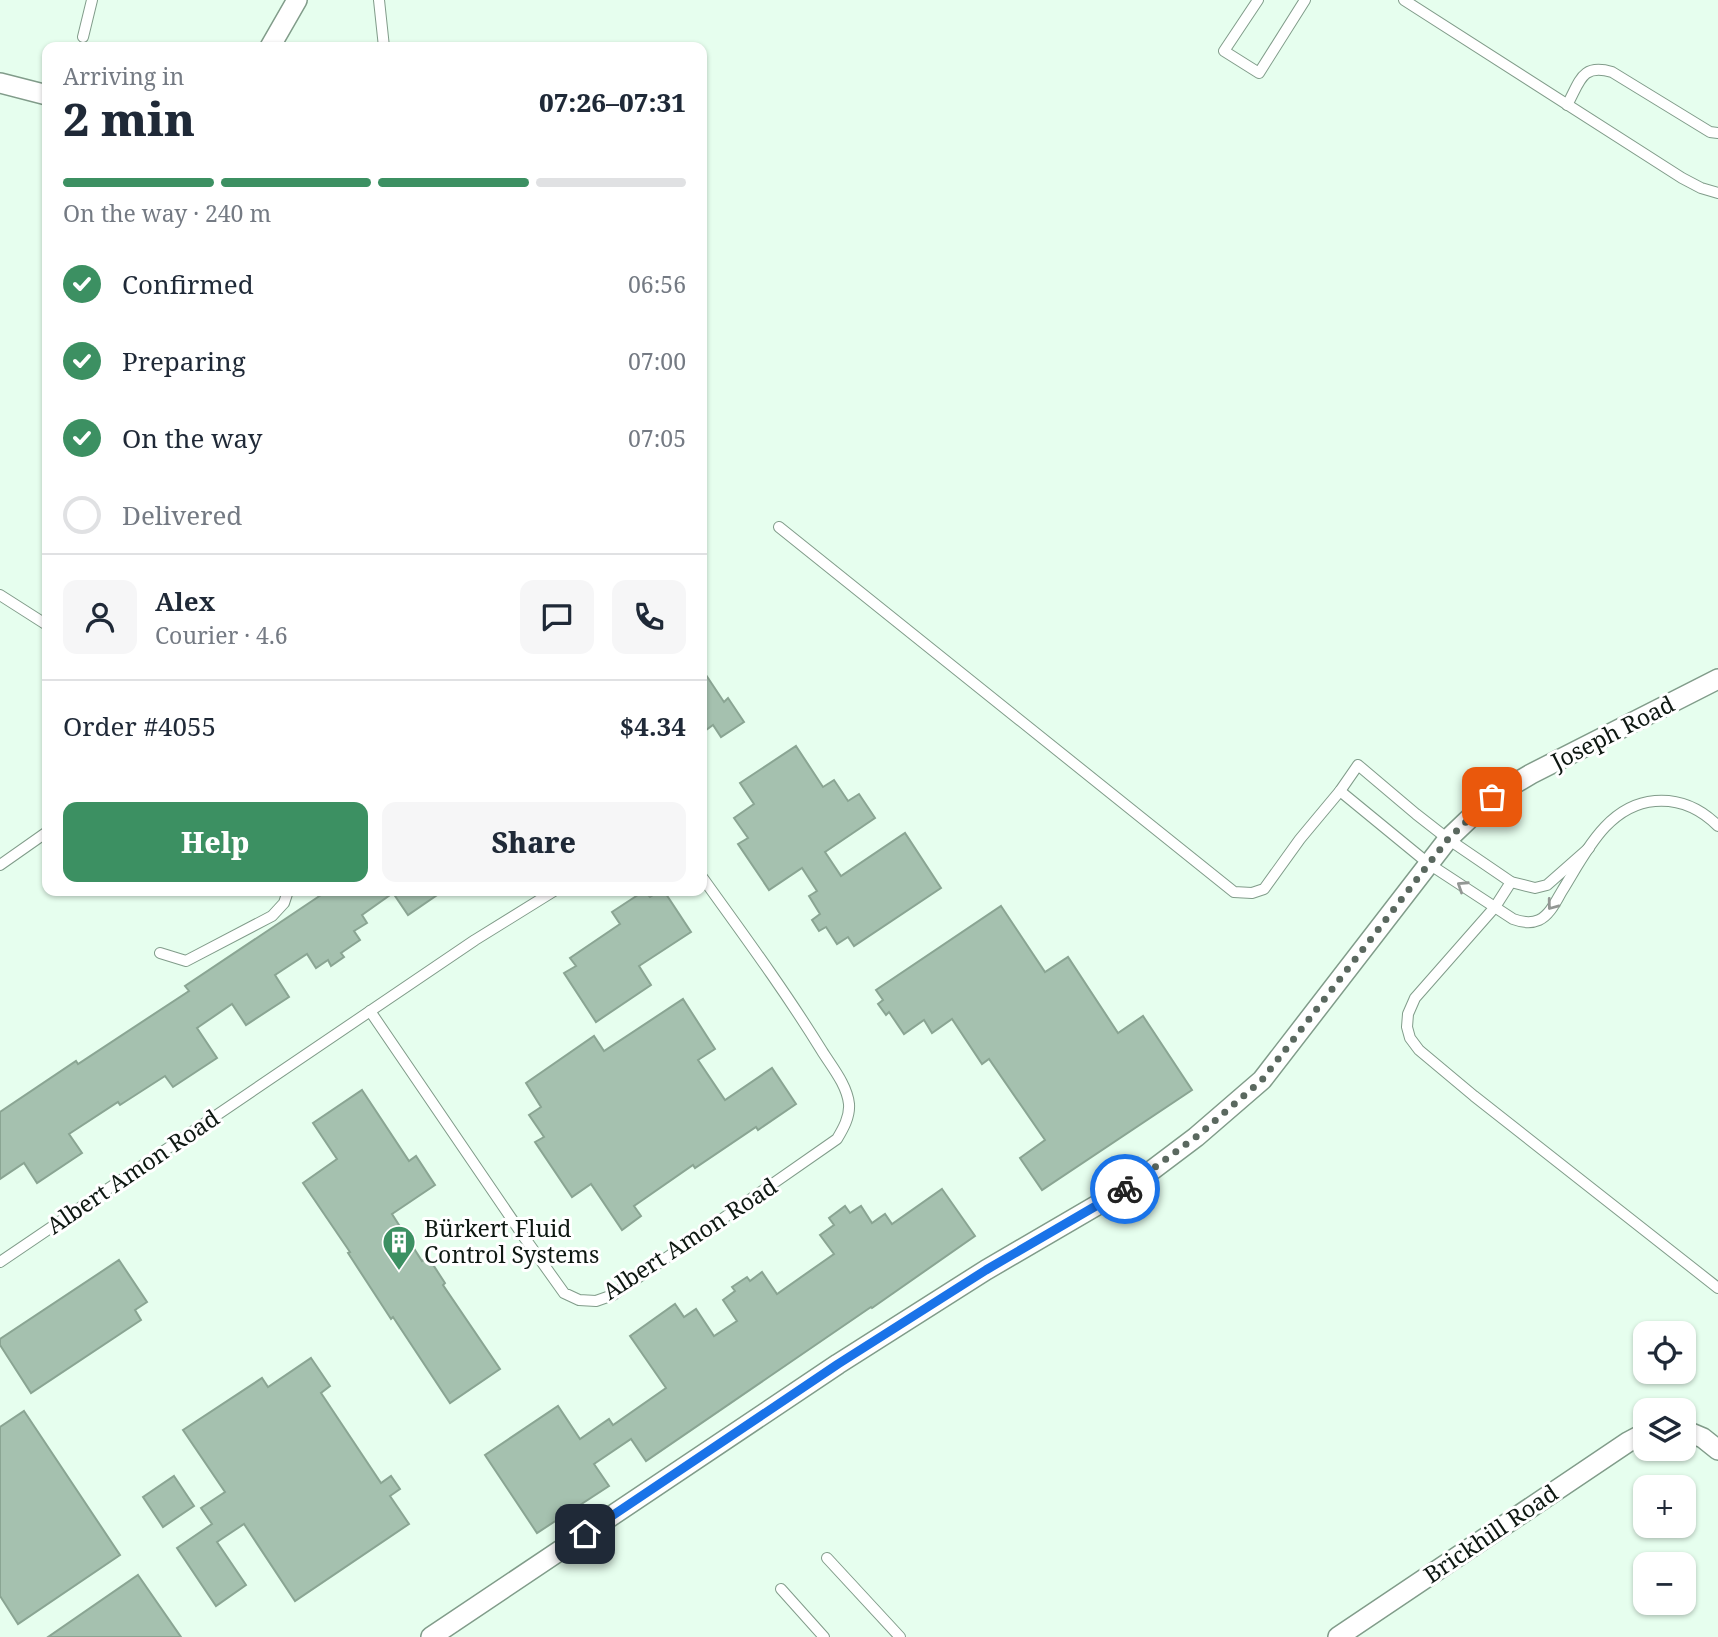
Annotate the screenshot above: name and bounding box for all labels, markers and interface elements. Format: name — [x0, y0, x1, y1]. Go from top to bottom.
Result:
text: Arriving in — [63, 60, 184, 92]
text: 07:26–07:31 — [539, 84, 686, 120]
text: 2 min — [63, 87, 195, 149]
text: On the way · 240 m — [63, 197, 271, 229]
icon: check — [63, 265, 101, 303]
text: Confirmed — [122, 266, 254, 302]
text: 06:56 — [628, 268, 686, 300]
icon: check — [63, 342, 101, 380]
text: Preparing — [122, 343, 246, 379]
text: 07:00 — [628, 345, 686, 377]
icon: check — [63, 419, 101, 457]
text: On the way — [122, 420, 262, 456]
text: 07:05 — [628, 422, 686, 454]
text: Delivered — [122, 497, 242, 533]
button: person — [63, 580, 137, 654]
button: chat — [520, 580, 594, 654]
button: phone — [612, 580, 686, 654]
text: Alex — [155, 583, 215, 619]
text: Courier · 4.6 — [155, 619, 288, 651]
street label: Joseph Road — [1545, 687, 1680, 777]
text: Order #4055 — [63, 708, 216, 744]
text: $4.34 — [620, 708, 686, 744]
pin — [1462, 767, 1522, 827]
icon: bag — [1473, 778, 1511, 816]
button: Help — [63, 802, 368, 882]
button: Share — [382, 802, 686, 882]
one-way arrow — [1457, 881, 1470, 894]
one-way arrow — [1548, 897, 1561, 910]
street label: Albert Amon Road — [40, 1101, 225, 1241]
courier — [1090, 1154, 1160, 1224]
street label: Albert Amon Road — [596, 1170, 783, 1307]
icon: bike — [1106, 1170, 1144, 1208]
place label: Bürkert Fluid Control Systems — [424, 1212, 599, 1270]
building icon: Bürkert Fluid Control Systems — [380, 1223, 418, 1272]
map controls — [1633, 1321, 1696, 1615]
button: locate — [1633, 1321, 1696, 1384]
button: layers — [1633, 1398, 1696, 1461]
button: + — [1633, 1475, 1696, 1538]
street label: Brickhill Road — [1417, 1476, 1564, 1590]
pin — [555, 1504, 615, 1564]
icon: home — [566, 1515, 604, 1553]
button: − — [1633, 1552, 1696, 1615]

